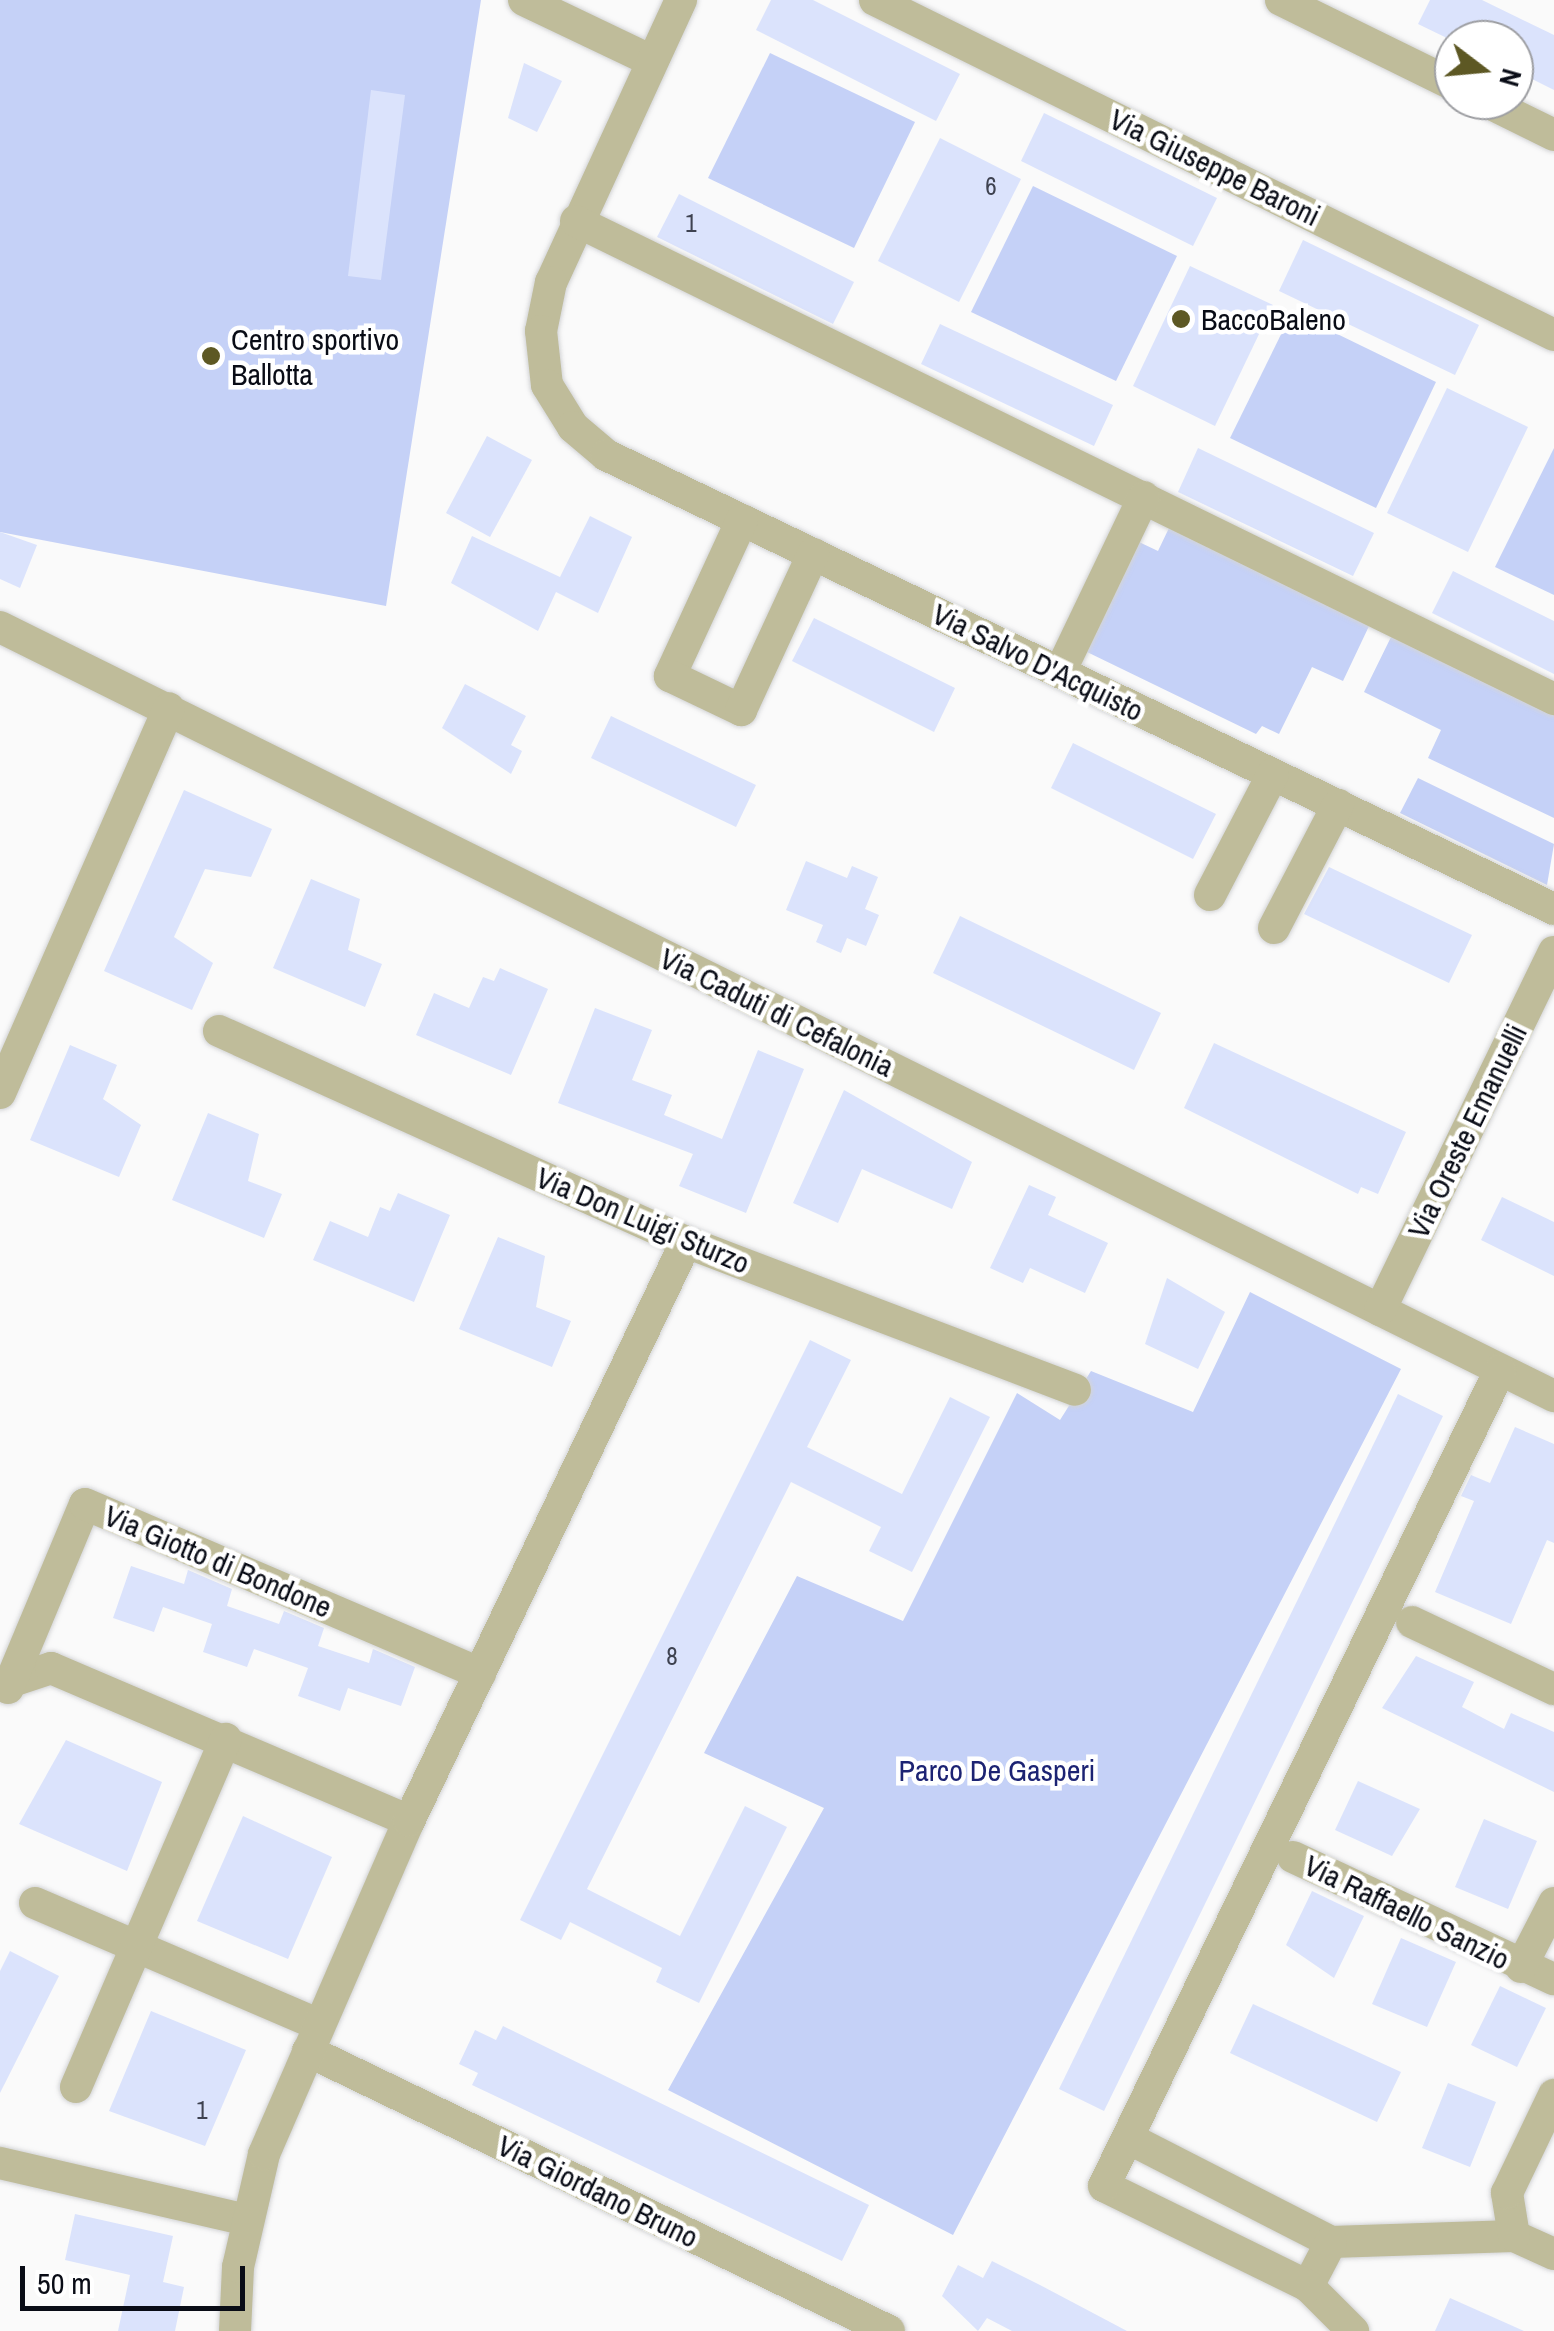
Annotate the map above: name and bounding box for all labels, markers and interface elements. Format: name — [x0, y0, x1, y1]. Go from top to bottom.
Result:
north arrow — [1434, 20, 1534, 120]
text: N — [1490, 65, 1531, 91]
street label: Via Giuseppe Baroni — [1104, 101, 1326, 233]
house number: 6 — [985, 171, 997, 201]
house number: 1 — [685, 208, 697, 238]
place label: BaccoBaleno — [1201, 301, 1346, 337]
marker: BaccoBaleno — [1170, 308, 1192, 330]
place label: Centro sportivo Ballotta — [231, 321, 399, 392]
marker: Centro sportivo Ballotta — [200, 345, 222, 367]
street label: Via Salvo D'Acquisto — [927, 595, 1149, 729]
street label: Via Caduti di Cefalonia — [654, 940, 900, 1084]
street label: Via Oreste Emanuelli — [1400, 1018, 1534, 1244]
street label: Via Don Luigi Sturzo — [531, 1159, 755, 1281]
street label: Via Giotto di Bondone — [99, 1497, 337, 1625]
house number: 8 — [666, 1641, 678, 1671]
park label: Parco De Gasperi — [899, 1752, 1095, 1788]
street label: Via Raffaello Sanzio — [1299, 1847, 1515, 1977]
house number: 1 — [196, 2095, 208, 2125]
street label: Via Giordano Bruno — [492, 2127, 704, 2255]
scale bar — [25, 2246, 250, 2308]
text: 50 m — [37, 2263, 92, 2303]

